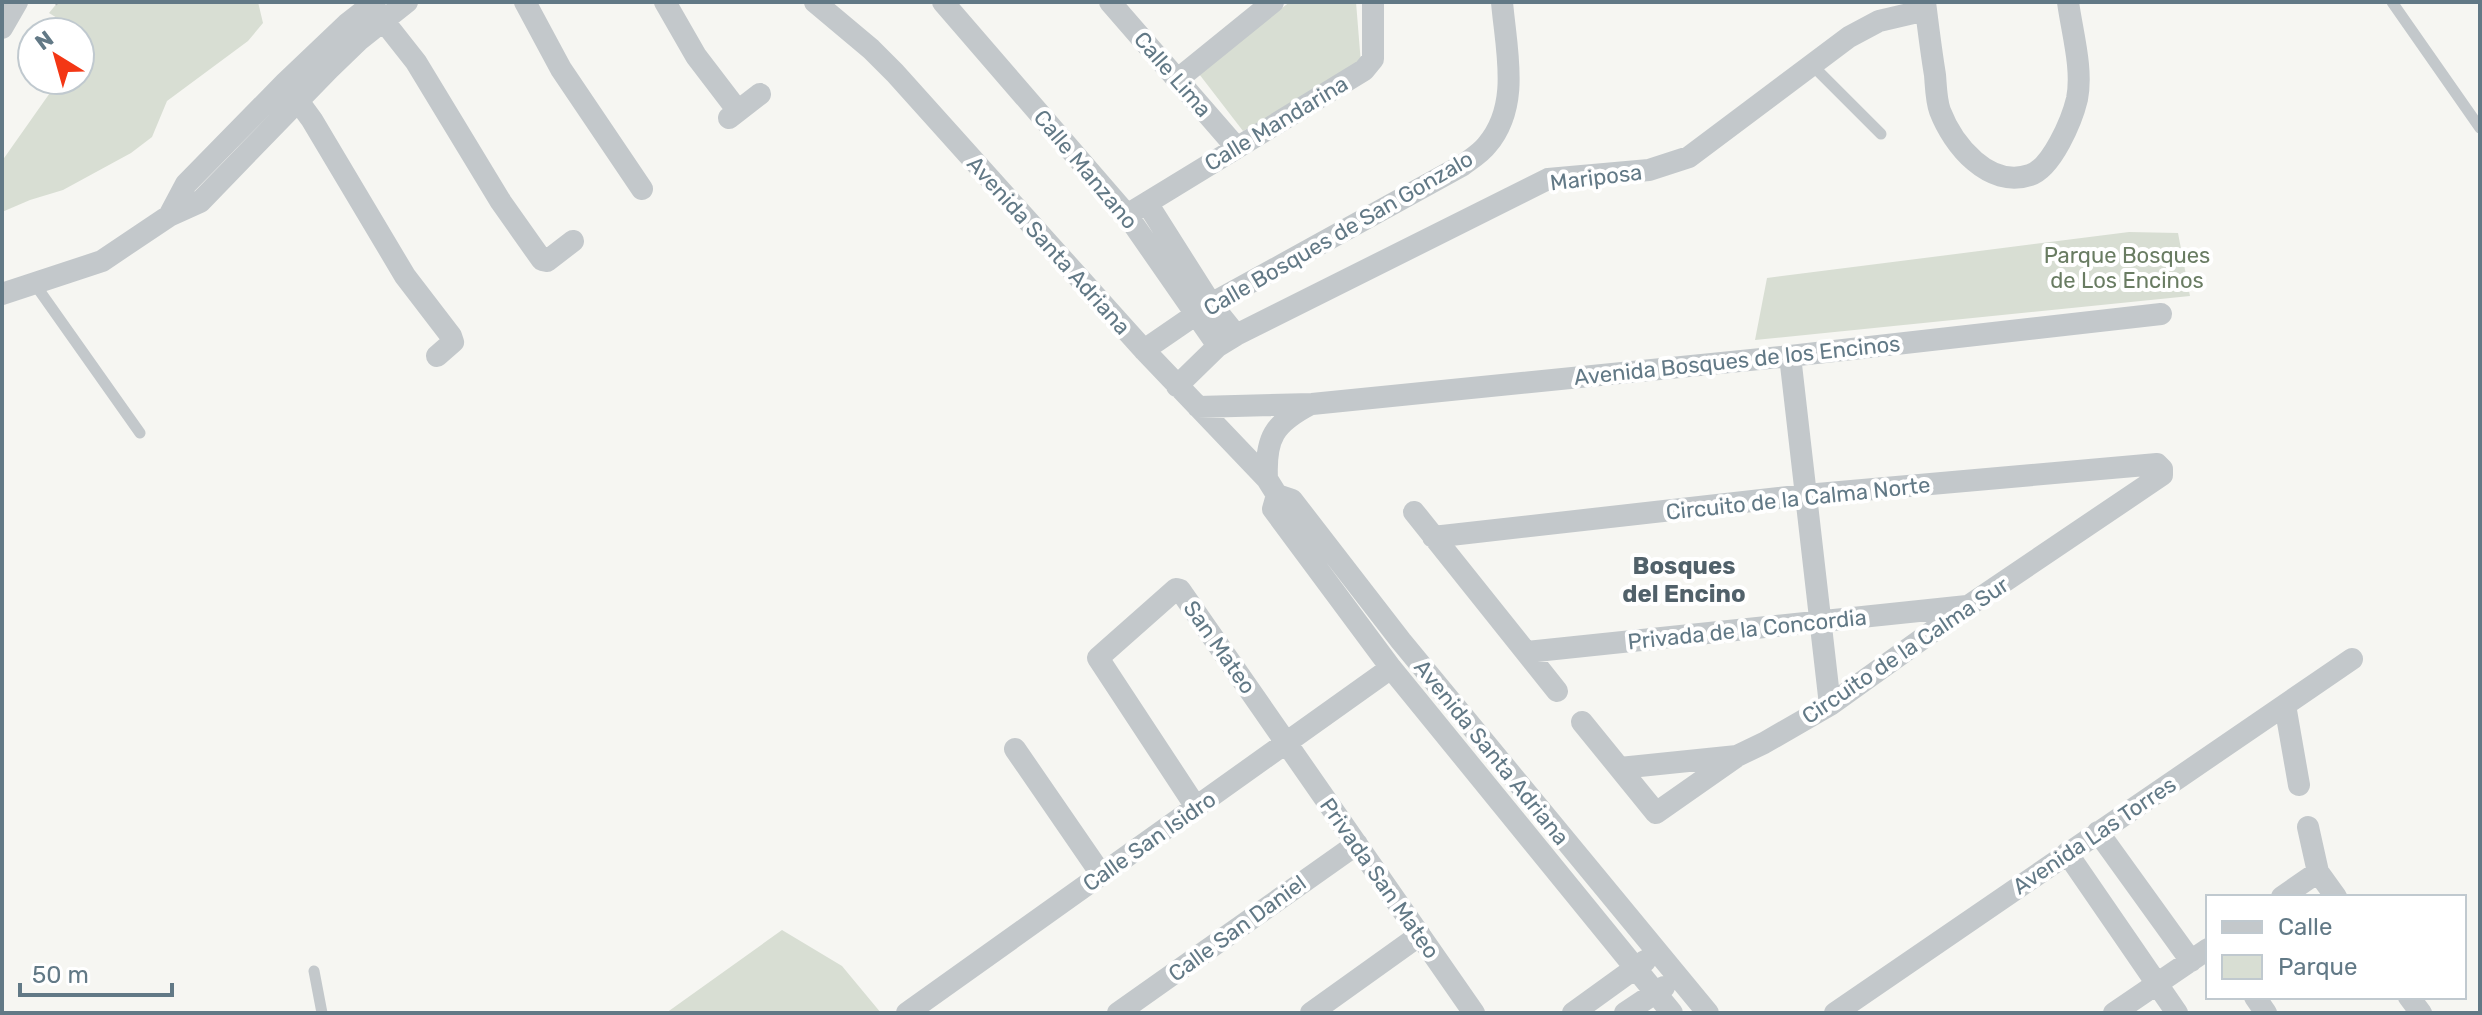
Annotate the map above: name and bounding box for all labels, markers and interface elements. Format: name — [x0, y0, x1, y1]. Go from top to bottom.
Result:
north arrow — [16, 16, 96, 96]
text: N — [30, 25, 59, 56]
street label: Calle Lima — [1128, 26, 1217, 123]
street label: Calle Mandarina — [1200, 70, 1353, 177]
street label: Calle Manzano — [1028, 104, 1143, 234]
street label: Calle Bosques de San Gonzalo — [1199, 145, 1478, 322]
street label: Avenida Santa Adriana — [961, 150, 1136, 340]
street label: Mariposa — [1549, 158, 1644, 197]
park label: Parque Bosques de Los Encinos — [2044, 242, 2210, 294]
street label: Avenida Bosques de los Encinos — [1573, 330, 1902, 391]
street label: Circuito de la Calma Norte — [1665, 471, 1932, 526]
district label: Bosques del Encino — [1622, 552, 1746, 608]
street label: Circuito de la Calma Sur — [1797, 571, 2014, 730]
street label: San Mateo — [1178, 595, 1262, 699]
street label: Privada de la Concordia — [1626, 604, 1868, 655]
street label: Avenida Santa Adriana — [1408, 654, 1575, 851]
street label: Avenida Las Torres — [2007, 771, 2181, 900]
street label: Calle San Isidro — [1078, 786, 1221, 897]
street label: Privada San Mateo — [1314, 793, 1445, 964]
street label: Calle San Daniel — [1163, 869, 1311, 987]
legend — [2206, 895, 2466, 999]
text: Calle — [2278, 913, 2332, 941]
scale bar — [20, 947, 172, 997]
text: Parque — [2278, 953, 2357, 981]
text: 50 m — [32, 961, 89, 989]

